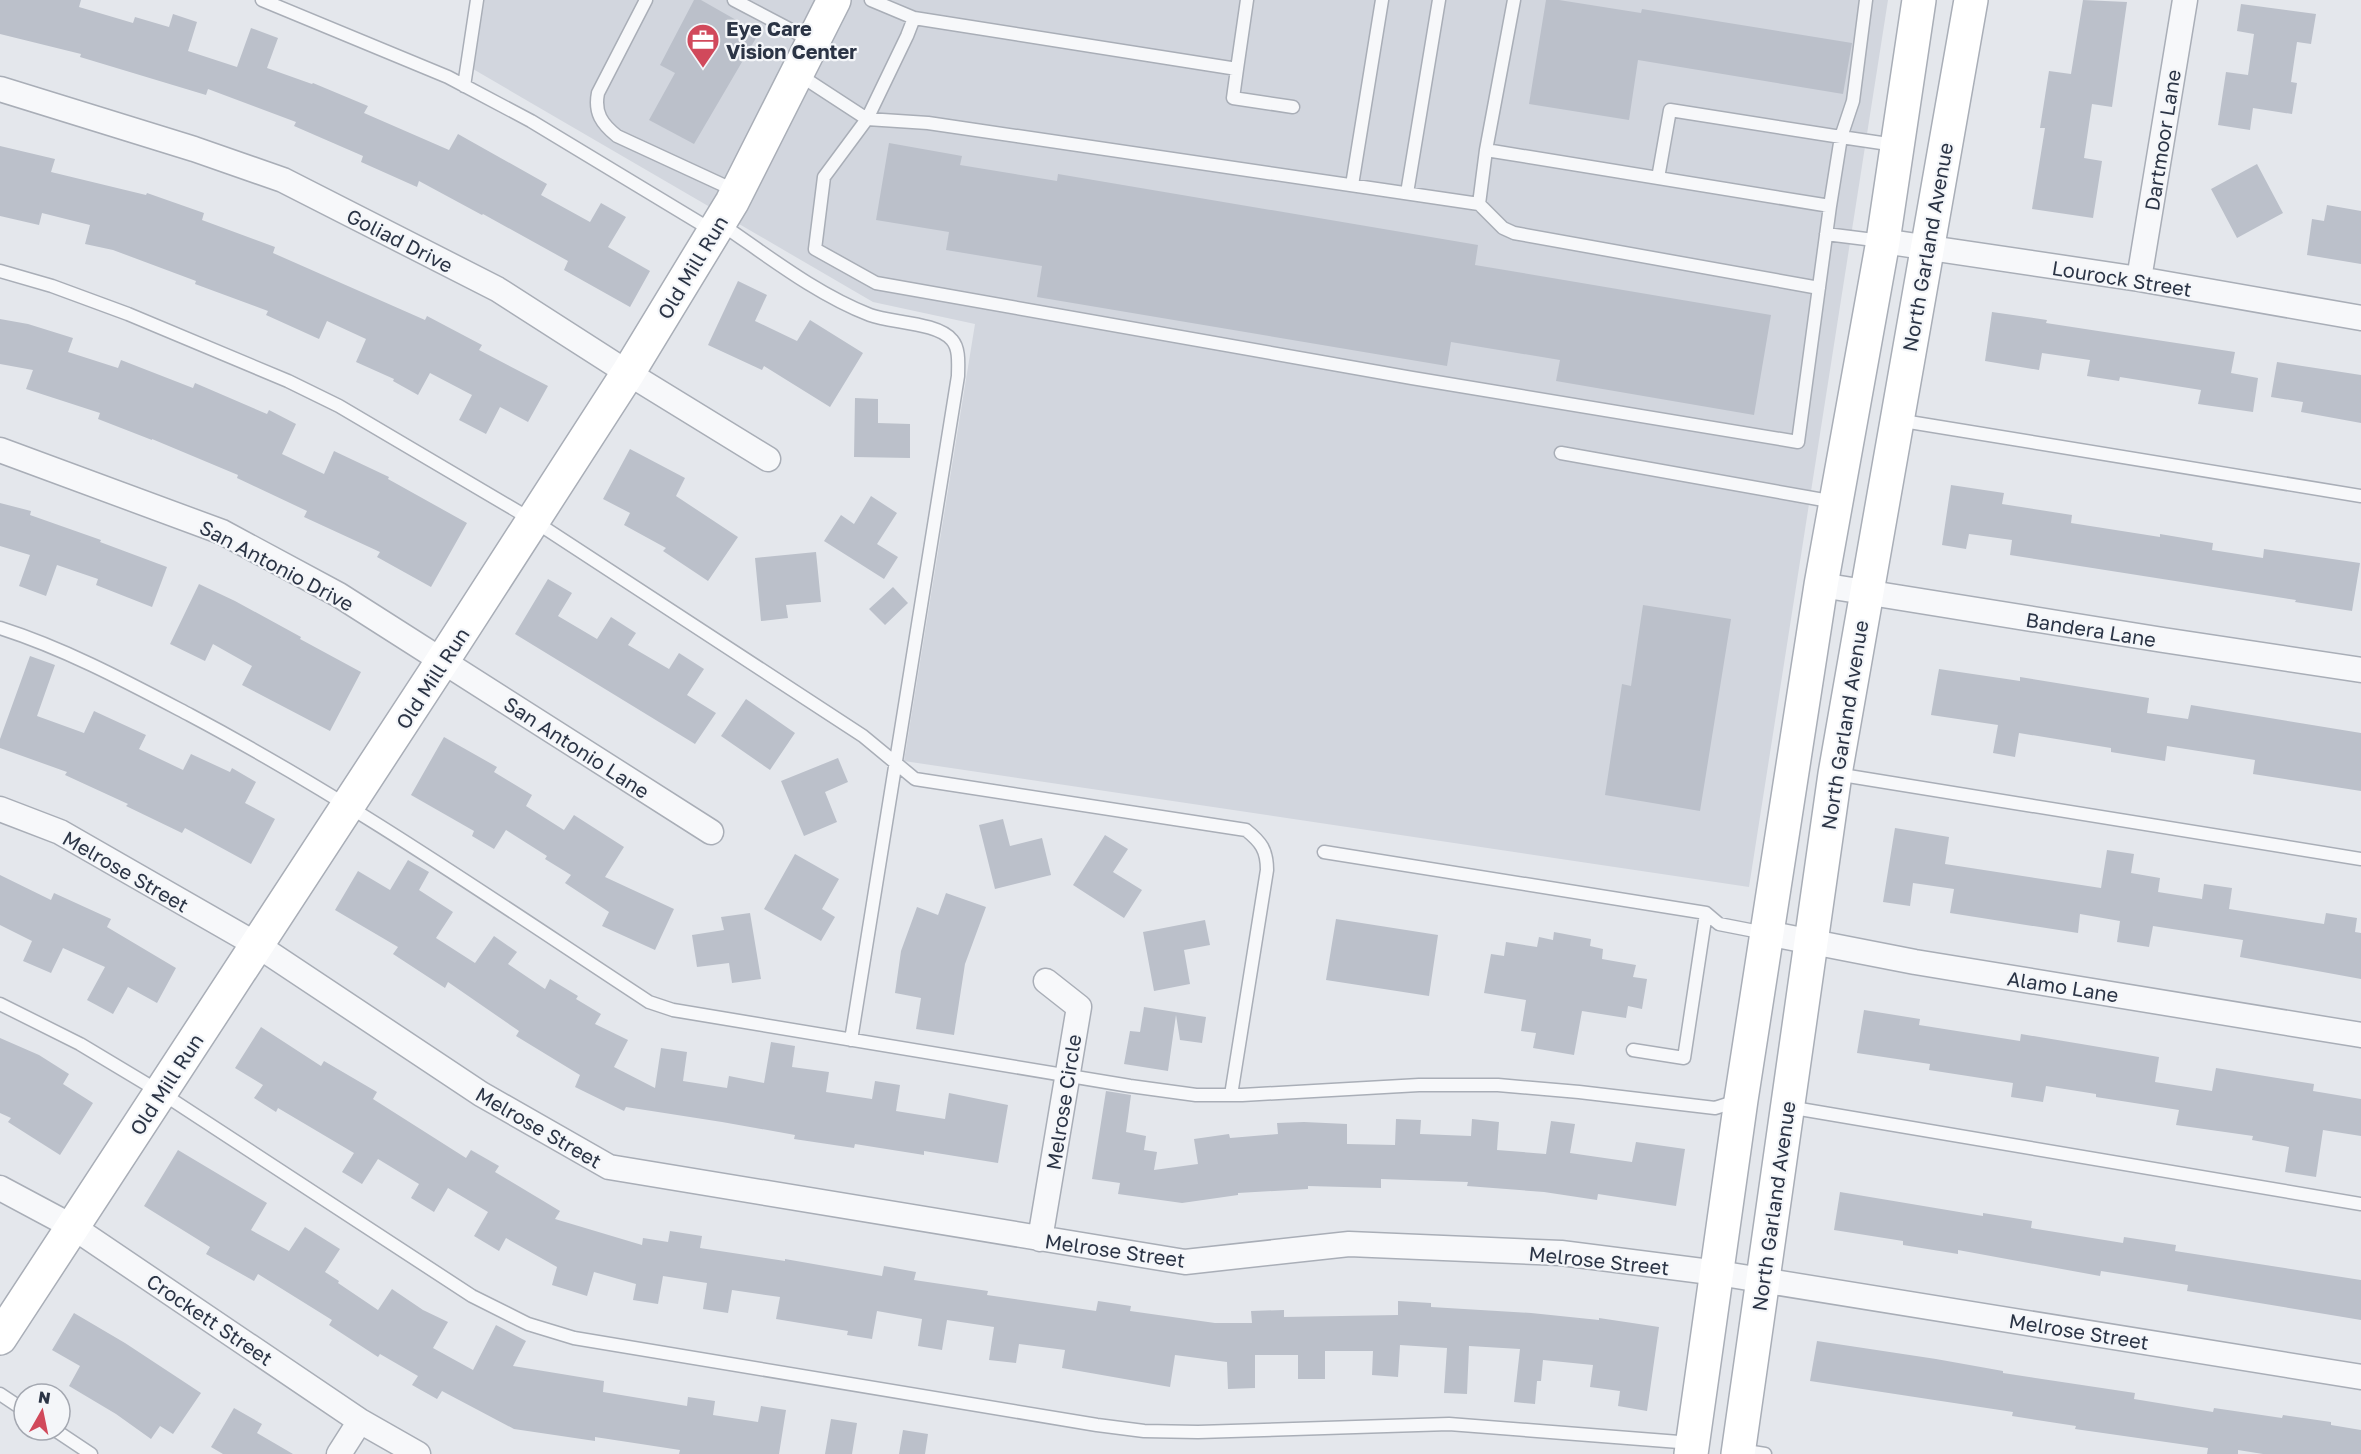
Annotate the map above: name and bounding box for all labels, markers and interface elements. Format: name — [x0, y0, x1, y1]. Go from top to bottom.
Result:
place label: Eye Care Vision Center — [726, 16, 857, 63]
office icon: Eye Care Vision Center — [685, 22, 721, 69]
street label: Dartmoor Lane — [2139, 68, 2185, 212]
street label: North Garland Avenue — [1897, 141, 1957, 353]
street label: Goliad Drive — [343, 203, 457, 277]
street label: Old Mill Run — [652, 211, 732, 323]
street label: Lourock Street — [2050, 255, 2194, 301]
street label: San Antonio Drive — [196, 514, 358, 616]
street label: Bandera Lane — [2024, 607, 2158, 651]
street label: North Garland Avenue — [1816, 619, 1872, 831]
street label: Old Mill Run — [390, 623, 474, 733]
street label: San Antonio Lane — [500, 691, 654, 803]
street label: Melrose Street — [59, 825, 193, 917]
street label: Alamo Lane — [2006, 965, 2120, 1007]
street label: Old Mill Run — [124, 1029, 208, 1139]
street label: Melrose Circle — [1040, 1032, 1086, 1172]
street label: Melrose Street — [472, 1081, 606, 1173]
street label: North Garland Avenue — [1746, 1099, 1800, 1313]
street label: Melrose Street — [1043, 1228, 1187, 1272]
street label: Melrose Street — [1528, 1241, 1670, 1279]
street label: Crockett Street — [143, 1268, 277, 1370]
street label: Melrose Street — [2007, 1308, 2151, 1354]
north arrow — [12, 1382, 72, 1442]
text: N — [37, 1386, 52, 1408]

